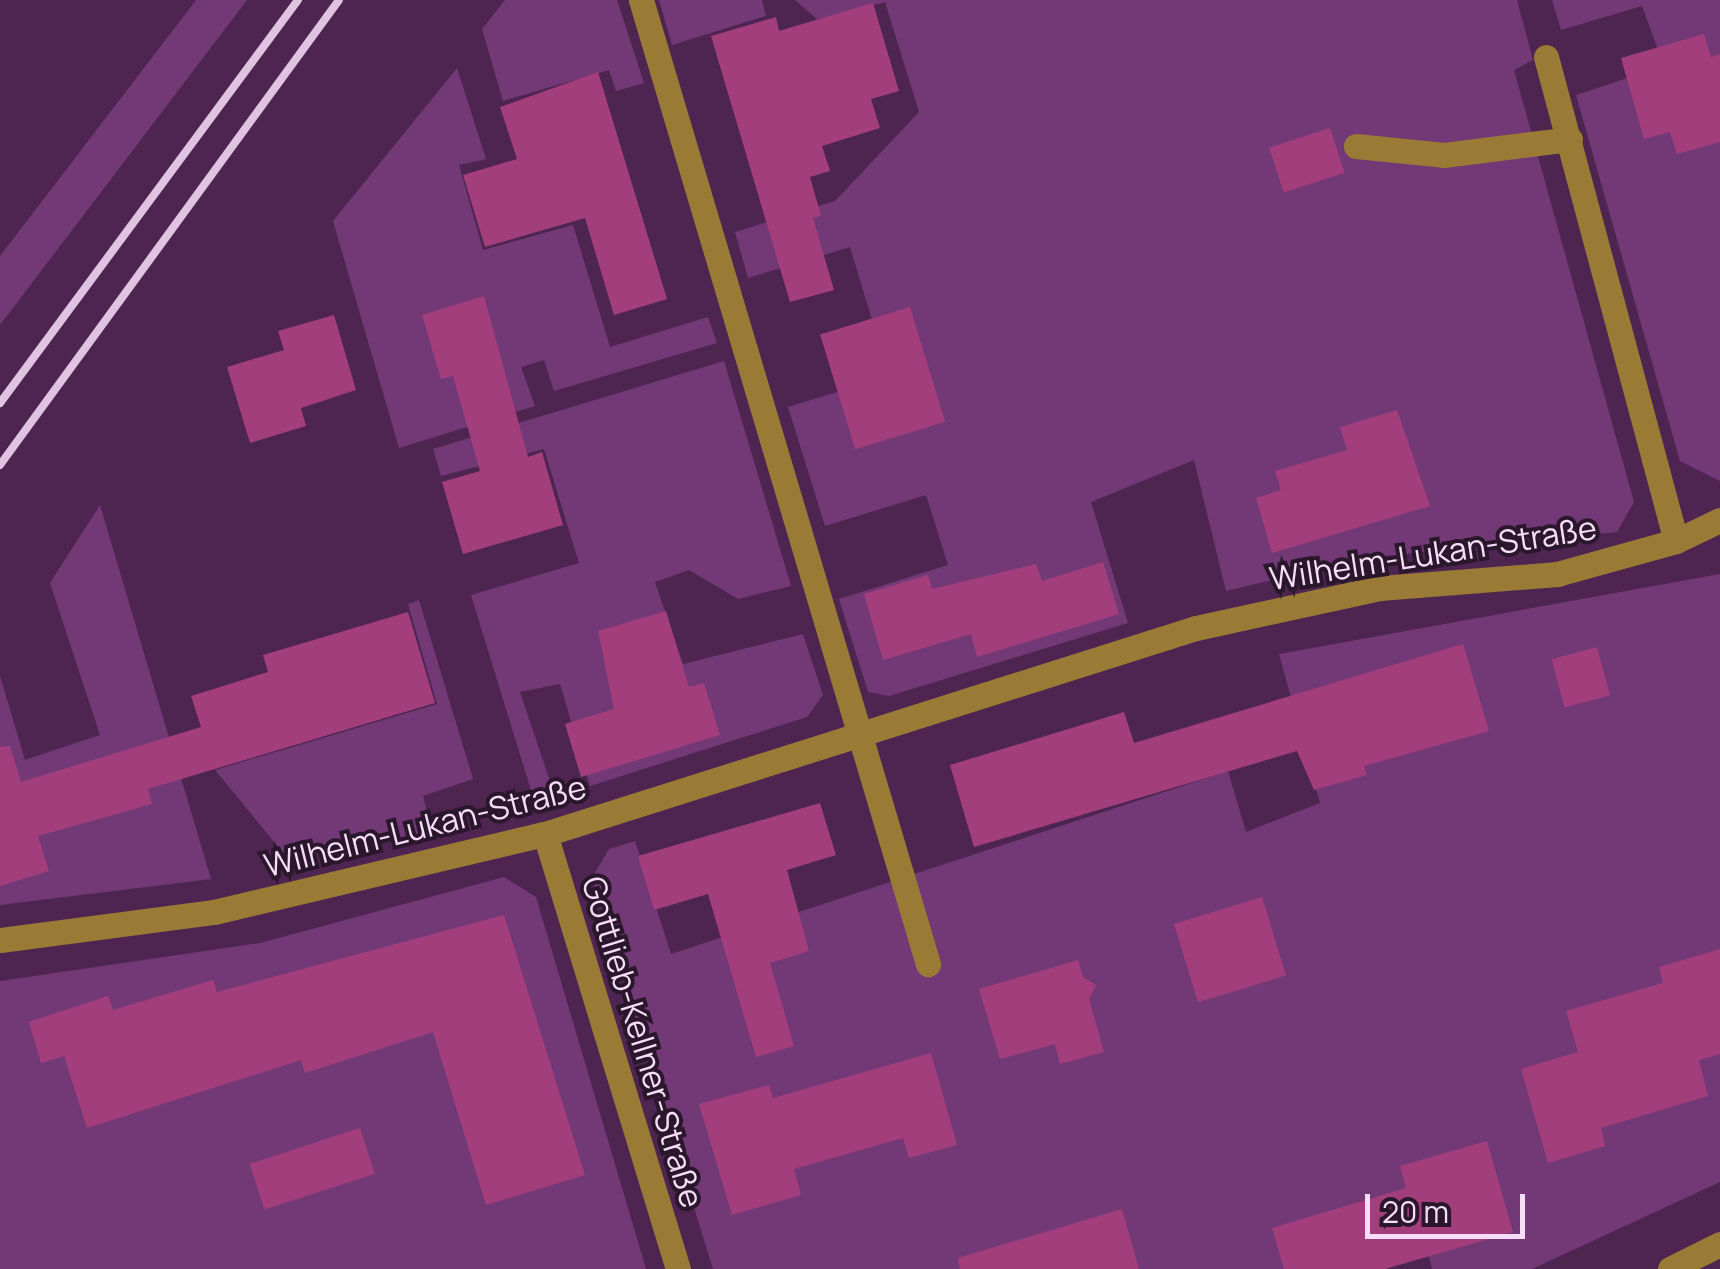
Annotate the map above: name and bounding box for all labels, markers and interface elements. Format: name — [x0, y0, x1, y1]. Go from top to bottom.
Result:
street label: Wilhelm-Lukan-Straße — [1267, 508, 1599, 598]
street label: Wilhelm-Lukan-Straße — [260, 767, 590, 885]
street label: Gottlieb-Kellner-Straße — [574, 872, 712, 1212]
scale bar — [1370, 1174, 1530, 1236]
text: 20 m — [1382, 1191, 1449, 1232]

